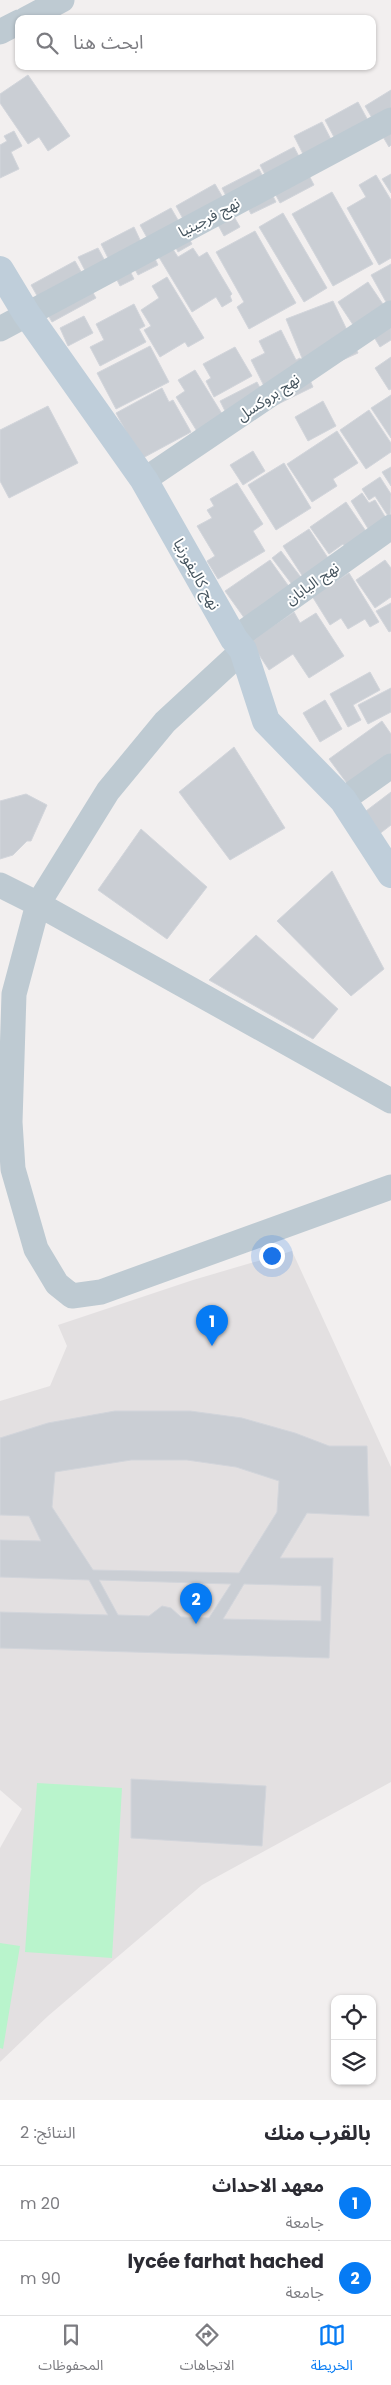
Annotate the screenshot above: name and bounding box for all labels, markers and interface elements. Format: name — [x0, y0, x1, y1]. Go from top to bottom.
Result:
search box — [15, 15, 376, 70]
icon: search — [33, 29, 61, 57]
text: ابحث هنا — [73, 29, 144, 56]
street label: نهج فرجينيا — [175, 192, 244, 244]
street label: نهج بروكسل — [232, 368, 305, 427]
street label: نهح كاليفورنيا — [167, 534, 225, 615]
street label: نهج اليابان — [281, 557, 344, 611]
your location — [259, 1243, 285, 1269]
pin: 1 — [196, 1305, 228, 1346]
pin: 2 — [180, 1583, 212, 1624]
map controls — [331, 1995, 376, 2085]
button: locate — [331, 1995, 376, 2040]
button: layers — [331, 2040, 376, 2085]
text: بالقرب منك — [264, 2118, 371, 2147]
text: النتائج: 2 — [20, 2121, 76, 2144]
text: معهد الاحداث — [212, 2172, 324, 2199]
text: 20 m — [20, 2192, 60, 2215]
text: 1 — [352, 2192, 358, 2215]
text: جامعة — [285, 2211, 324, 2234]
text: lycée farhat hached — [128, 2248, 324, 2275]
text: 90 m — [20, 2267, 61, 2290]
text: 2 — [350, 2267, 360, 2290]
text: جامعة — [285, 2281, 324, 2304]
tab: المحفوظات — [38, 2321, 103, 2380]
tab: الاتجاهات — [180, 2321, 234, 2380]
tab: الخريطة — [311, 2321, 353, 2380]

